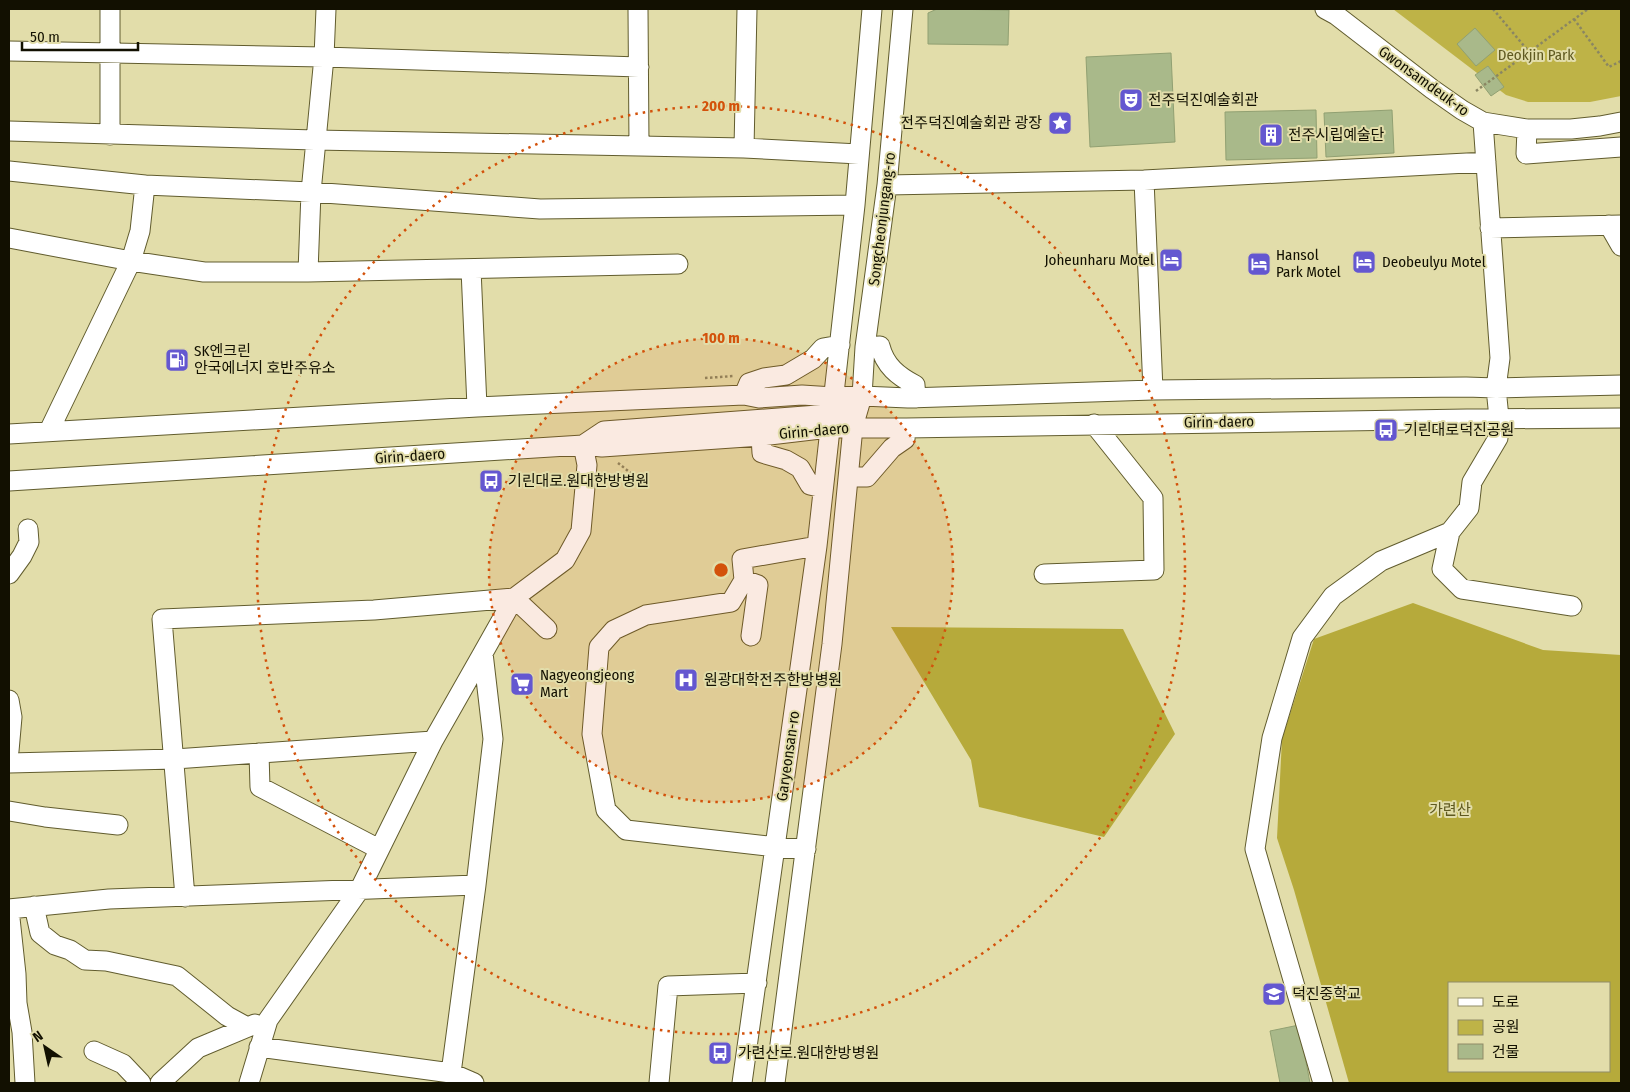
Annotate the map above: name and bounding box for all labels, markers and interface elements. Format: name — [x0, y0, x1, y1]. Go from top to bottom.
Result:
scale bar — [22, 20, 139, 52]
text: 50 m — [30, 28, 60, 46]
street label: Gwonsamdeuk-ro — [1375, 42, 1473, 120]
park label: Deokjin Park — [1498, 46, 1574, 64]
theatre icon: 전주덕진예술회관 — [1118, 87, 1144, 113]
place label: 전주덕진예술회관 — [1148, 91, 1259, 109]
text: 200 m — [701, 97, 740, 115]
place icon: 전주덕진예술회관 광장 — [1047, 110, 1073, 136]
place label: 전주덕진예술회관 광장 — [900, 114, 1042, 132]
building icon: 전주시립예술단 — [1258, 122, 1284, 148]
place label: 전주시립예술단 — [1288, 126, 1385, 144]
street label: Songcheonjungang-ro — [865, 151, 899, 287]
place label: Hansol Park Motel — [1276, 246, 1341, 281]
hotel icon: Joheunharu Motel — [1158, 247, 1184, 273]
hotel icon: Deobeulyu Motel — [1351, 249, 1377, 275]
place label: Joheunharu Motel — [1044, 251, 1154, 269]
hotel icon: Hansol Park Motel — [1246, 251, 1272, 277]
place label: Deobeulyu Motel — [1382, 253, 1486, 271]
text: 100 m — [702, 329, 740, 347]
place label: SK엔크린 안국에너지 호반주유소 — [194, 342, 336, 377]
fuel station icon: SK엔크린 안국에너지 호반주유소 — [164, 347, 190, 373]
street label: Girin-daero — [1184, 412, 1254, 432]
bus stop icon: 기린대로덕진공원 — [1373, 417, 1399, 443]
street label: Girin-daero — [778, 419, 850, 443]
place label: 기린대로덕진공원 — [1404, 421, 1514, 439]
street label: Girin-daero — [374, 445, 446, 467]
bus stop icon: 기린대로.원대한방병원 — [478, 468, 504, 494]
place label: 기린대로.원대한방병원 — [508, 472, 649, 490]
centre of rings — [712, 561, 730, 579]
place label: Nagyeongjeong Mart — [540, 666, 634, 701]
hospital icon: 원광대학전주한방병원 — [673, 667, 699, 693]
supermarket icon: Nagyeongjeong Mart — [509, 671, 535, 697]
place label: 원광대학전주한방병원 — [704, 671, 842, 689]
street label: Garyeonsan-ro — [773, 710, 803, 802]
park label: 가련산 — [1429, 801, 1471, 819]
school or university icon: 덕진중학교 — [1261, 981, 1287, 1007]
legend — [1448, 982, 1610, 1072]
place label: 덕진중학교 — [1292, 985, 1361, 1003]
text: 도로 — [1492, 993, 1520, 1011]
text: 공원 — [1492, 1018, 1520, 1036]
north arrow — [20, 1022, 70, 1072]
text: N — [30, 1027, 46, 1046]
bus stop icon: 가련산로.원대한방병원 — [707, 1040, 733, 1066]
text: 건물 — [1492, 1043, 1520, 1061]
place label: 가련산로.원대한방병원 — [738, 1044, 879, 1062]

